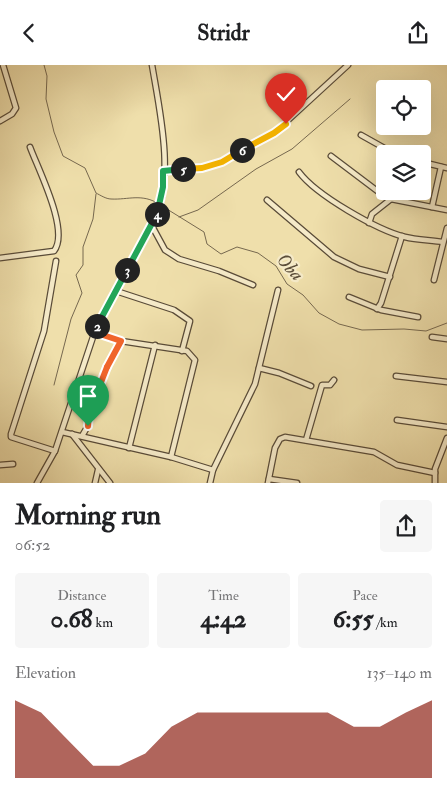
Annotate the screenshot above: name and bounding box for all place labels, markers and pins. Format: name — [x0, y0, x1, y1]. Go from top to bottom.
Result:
pin — [265, 73, 307, 124]
pin: 6 — [230, 137, 254, 163]
pin: 5 — [170, 157, 196, 181]
pin: 4 — [144, 201, 170, 227]
pin: 3 — [114, 257, 140, 283]
pin: 2 — [84, 313, 110, 339]
pin — [67, 375, 109, 426]

